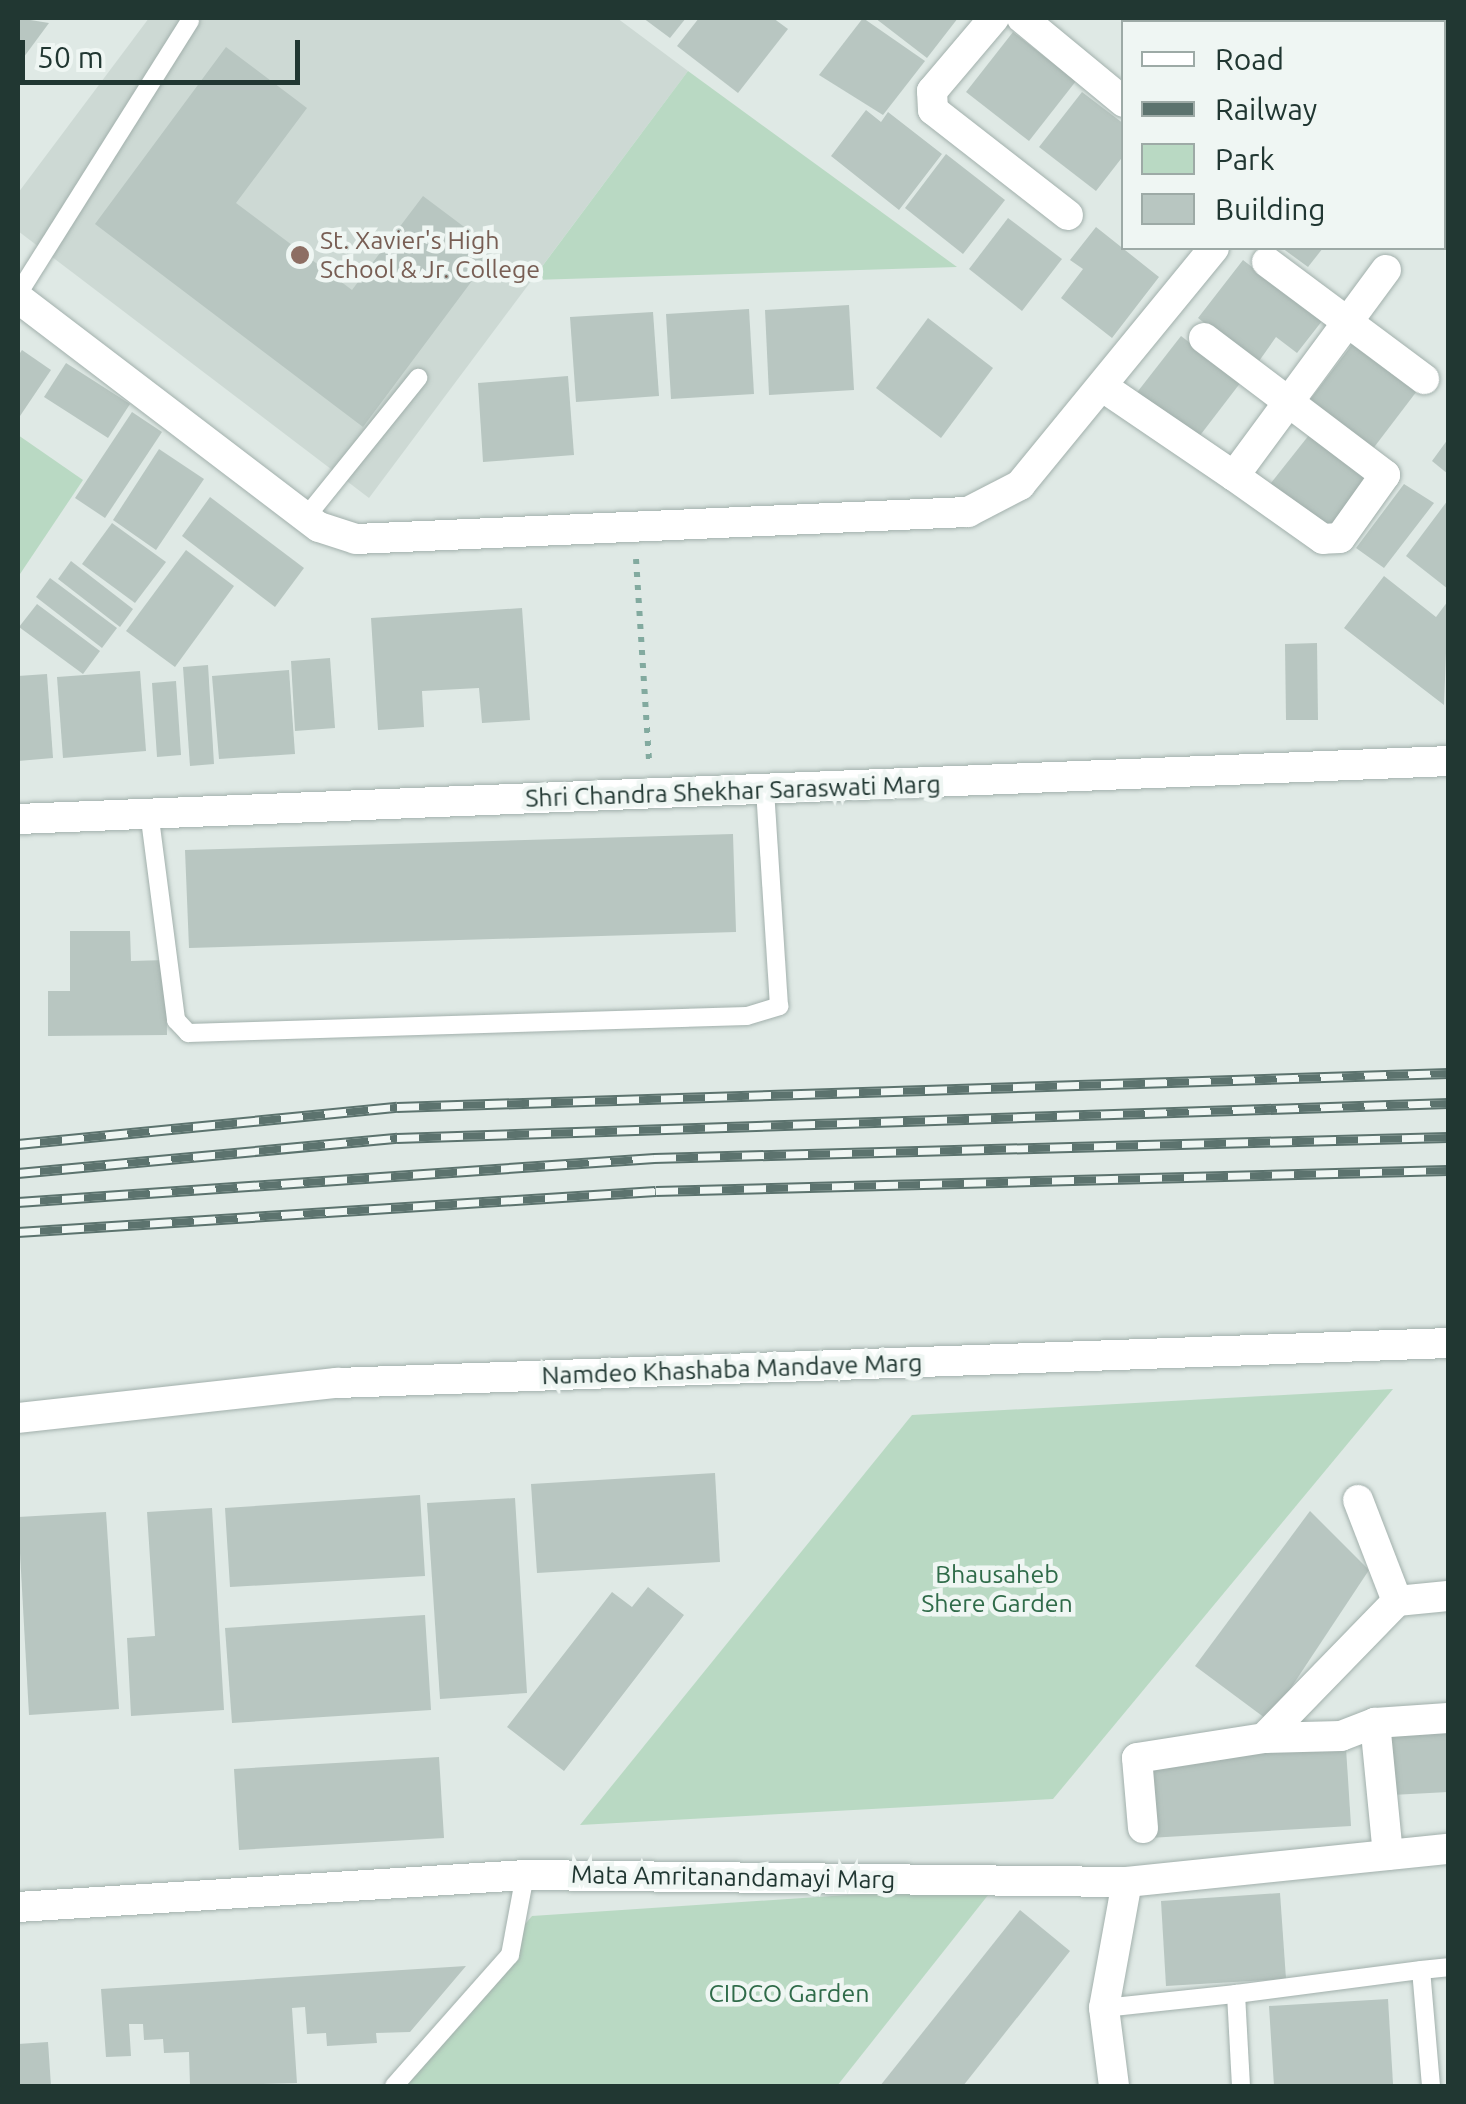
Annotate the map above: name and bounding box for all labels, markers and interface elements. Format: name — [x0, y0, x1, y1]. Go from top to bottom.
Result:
scale bar — [25, 20, 305, 82]
legend — [1121, 20, 1446, 250]
text: 50 m — [37, 40, 104, 74]
text: Road — [1215, 42, 1284, 76]
text: Railway — [1215, 92, 1317, 126]
text: Park — [1215, 142, 1275, 176]
text: Building — [1215, 192, 1326, 226]
place label: St. Xavier's High School & Jr. College — [320, 226, 540, 285]
marker: St. Xavier's High School & Jr. College — [289, 244, 311, 266]
street label: Shri Chandra Shekhar Saraswati Marg — [525, 769, 941, 813]
street label: Namdeo Khashaba Mandave Marg — [541, 1347, 923, 1391]
park label: Bhausaheb Shere Garden — [921, 1560, 1073, 1619]
street label: Mata Amritanandamayi Marg — [571, 1859, 895, 1895]
park label: CIDCO Garden — [708, 1978, 870, 2008]

